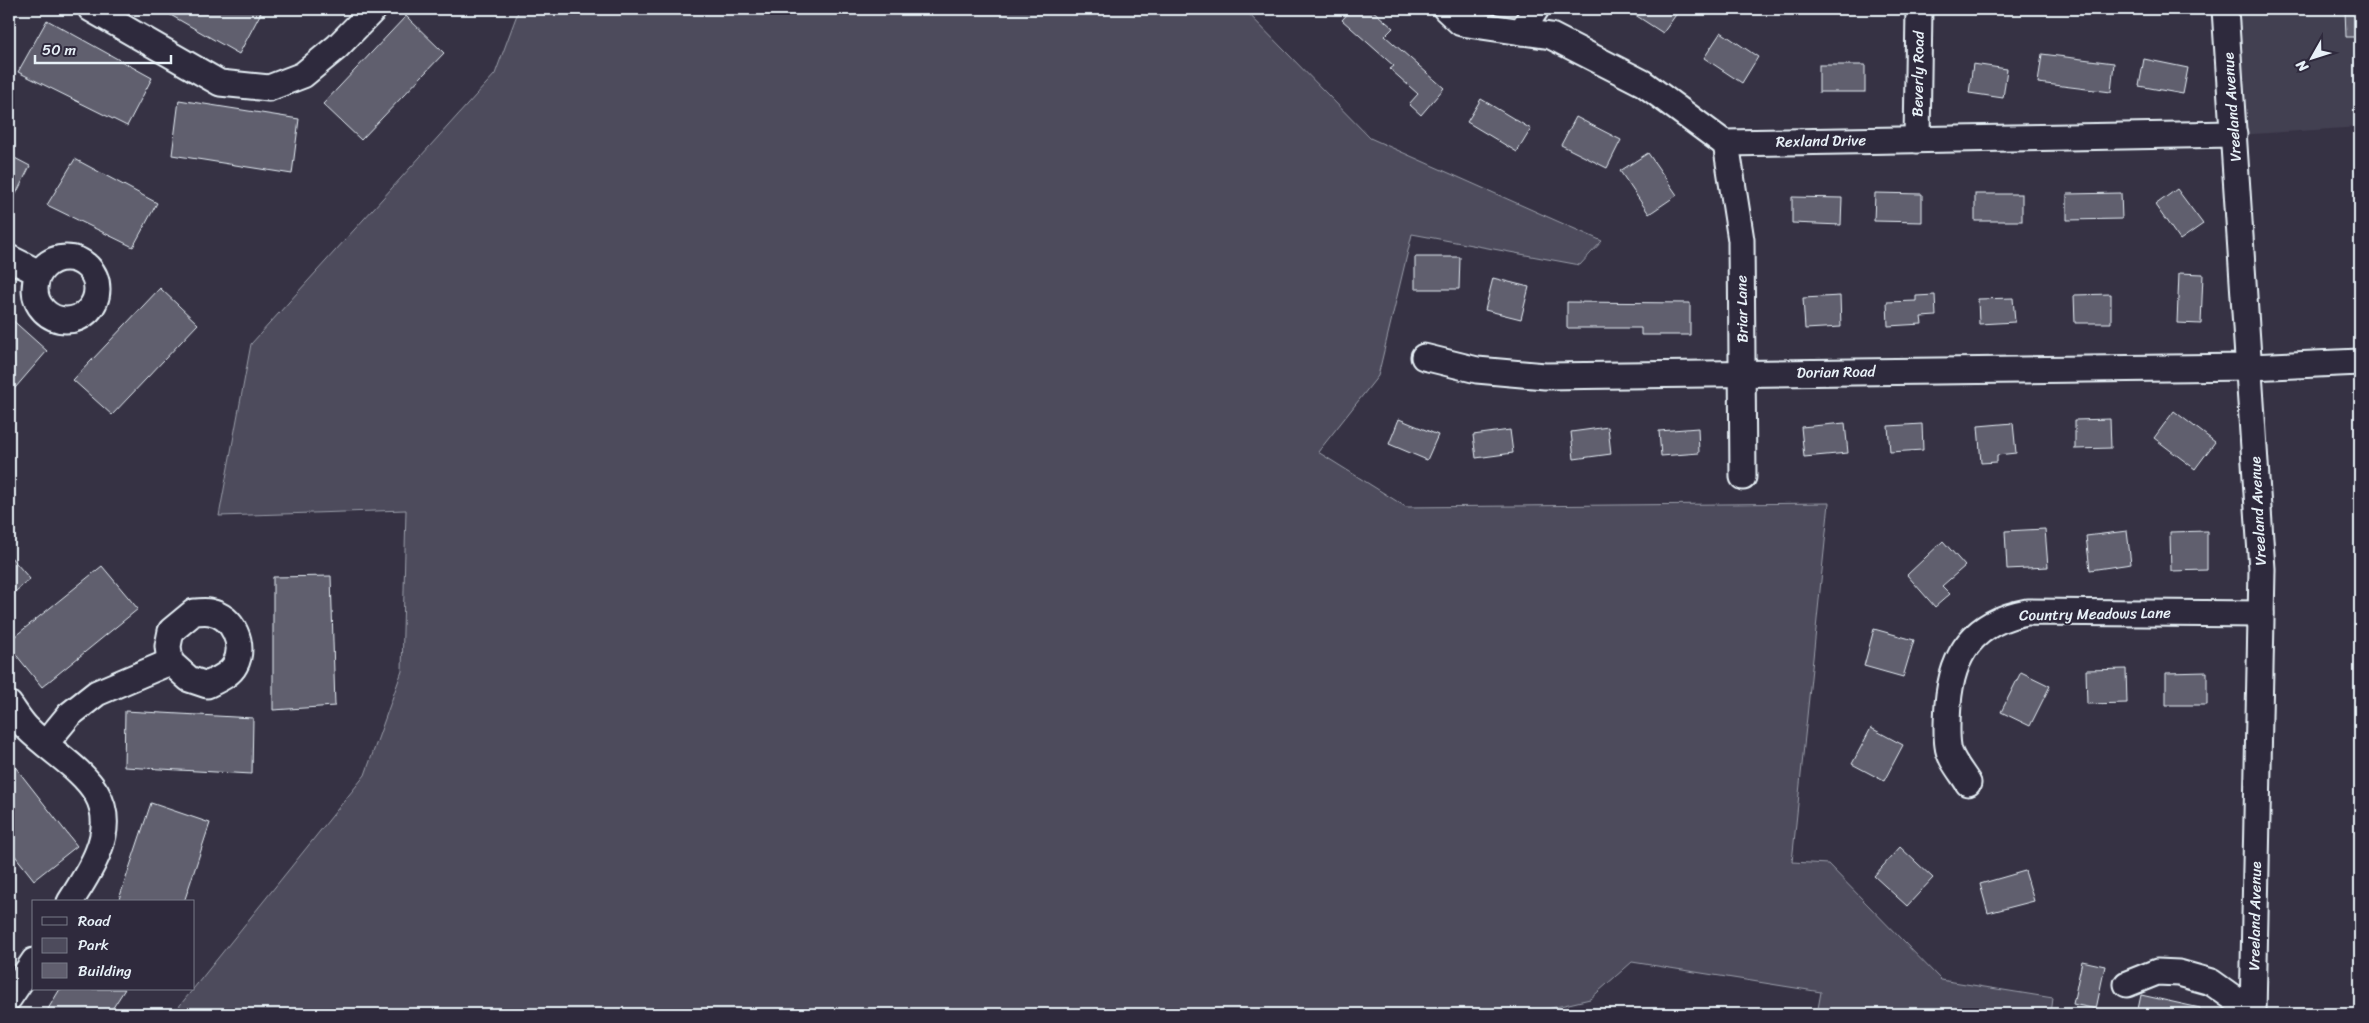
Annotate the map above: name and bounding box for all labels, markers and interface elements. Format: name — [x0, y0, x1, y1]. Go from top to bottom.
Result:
street label: Beverly Road — [1904, 30, 1932, 117]
scale bar — [35, 32, 171, 64]
north arrow — [2286, 32, 2336, 82]
text: 50 m — [42, 37, 77, 63]
street label: Vreeland Avenue — [2215, 52, 2249, 162]
text: N — [2289, 54, 2316, 78]
street label: Rexland Drive — [1776, 127, 1867, 155]
street label: Briar Lane — [1728, 275, 1756, 343]
street label: Dorian Road — [1796, 358, 1877, 386]
street label: Vreeland Avenue — [2242, 456, 2274, 566]
street label: Country Meadows Lane — [2019, 600, 2171, 628]
street label: Vreeland Avenue — [2241, 861, 2269, 971]
legend — [32, 900, 195, 990]
text: Road — [78, 908, 111, 934]
text: Park — [78, 932, 109, 958]
text: Building — [78, 958, 132, 984]

